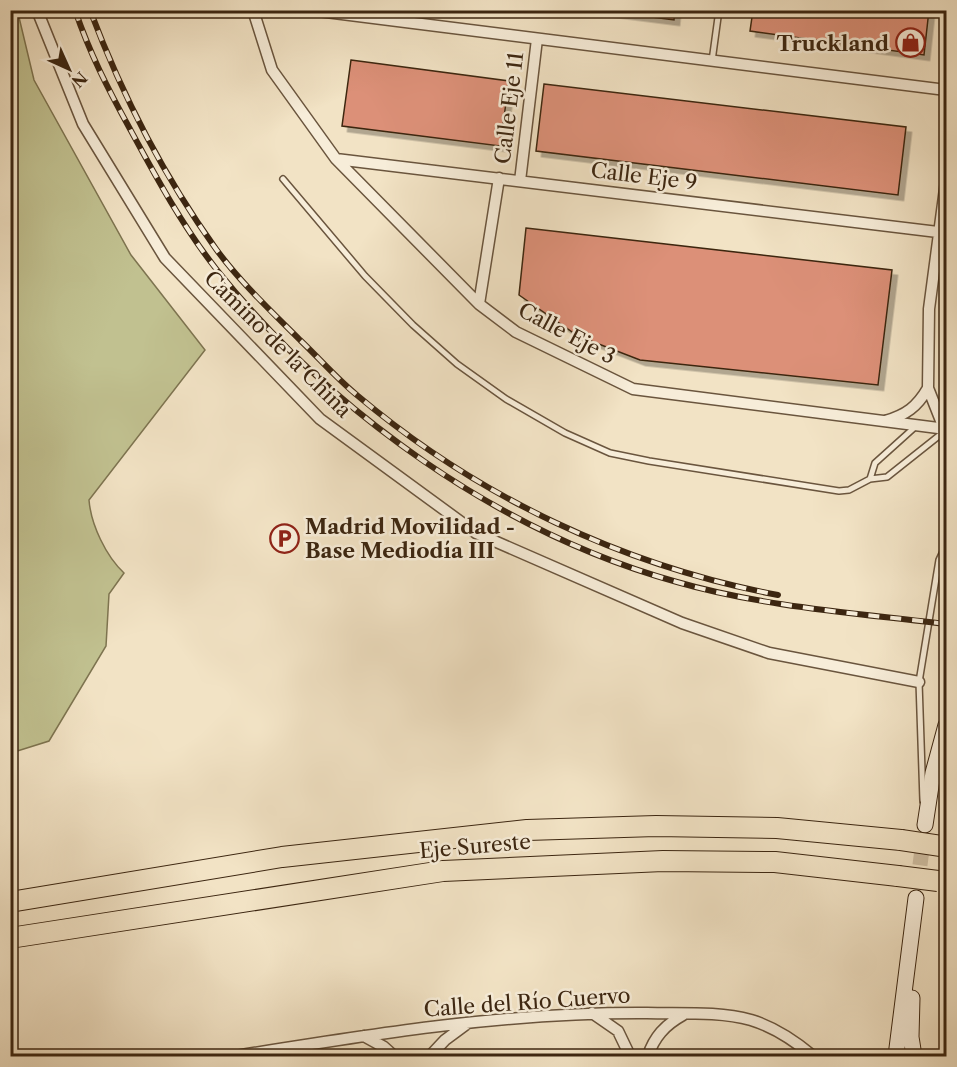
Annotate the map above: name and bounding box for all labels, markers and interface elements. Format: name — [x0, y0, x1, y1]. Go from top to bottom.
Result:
shop icon: Truckland — [894, 27, 926, 59]
place label: Truckland — [776, 31, 889, 56]
north arrow — [39, 39, 99, 99]
street label: Calle Eje 11 — [490, 50, 528, 165]
text: N — [68, 68, 92, 92]
street label: Calle Eje 9 — [589, 157, 699, 195]
street label: Camino de la China — [199, 265, 357, 423]
street label: Calle Eje 3 — [514, 297, 620, 369]
place label: Madrid Movilidad - Base Mediodía III — [305, 514, 515, 563]
parking icon: Madrid Movilidad - Base Mediodía III — [268, 522, 300, 554]
street label: Eje Sureste — [418, 829, 532, 863]
street label: Calle del Río Cuervo — [423, 982, 631, 1022]

